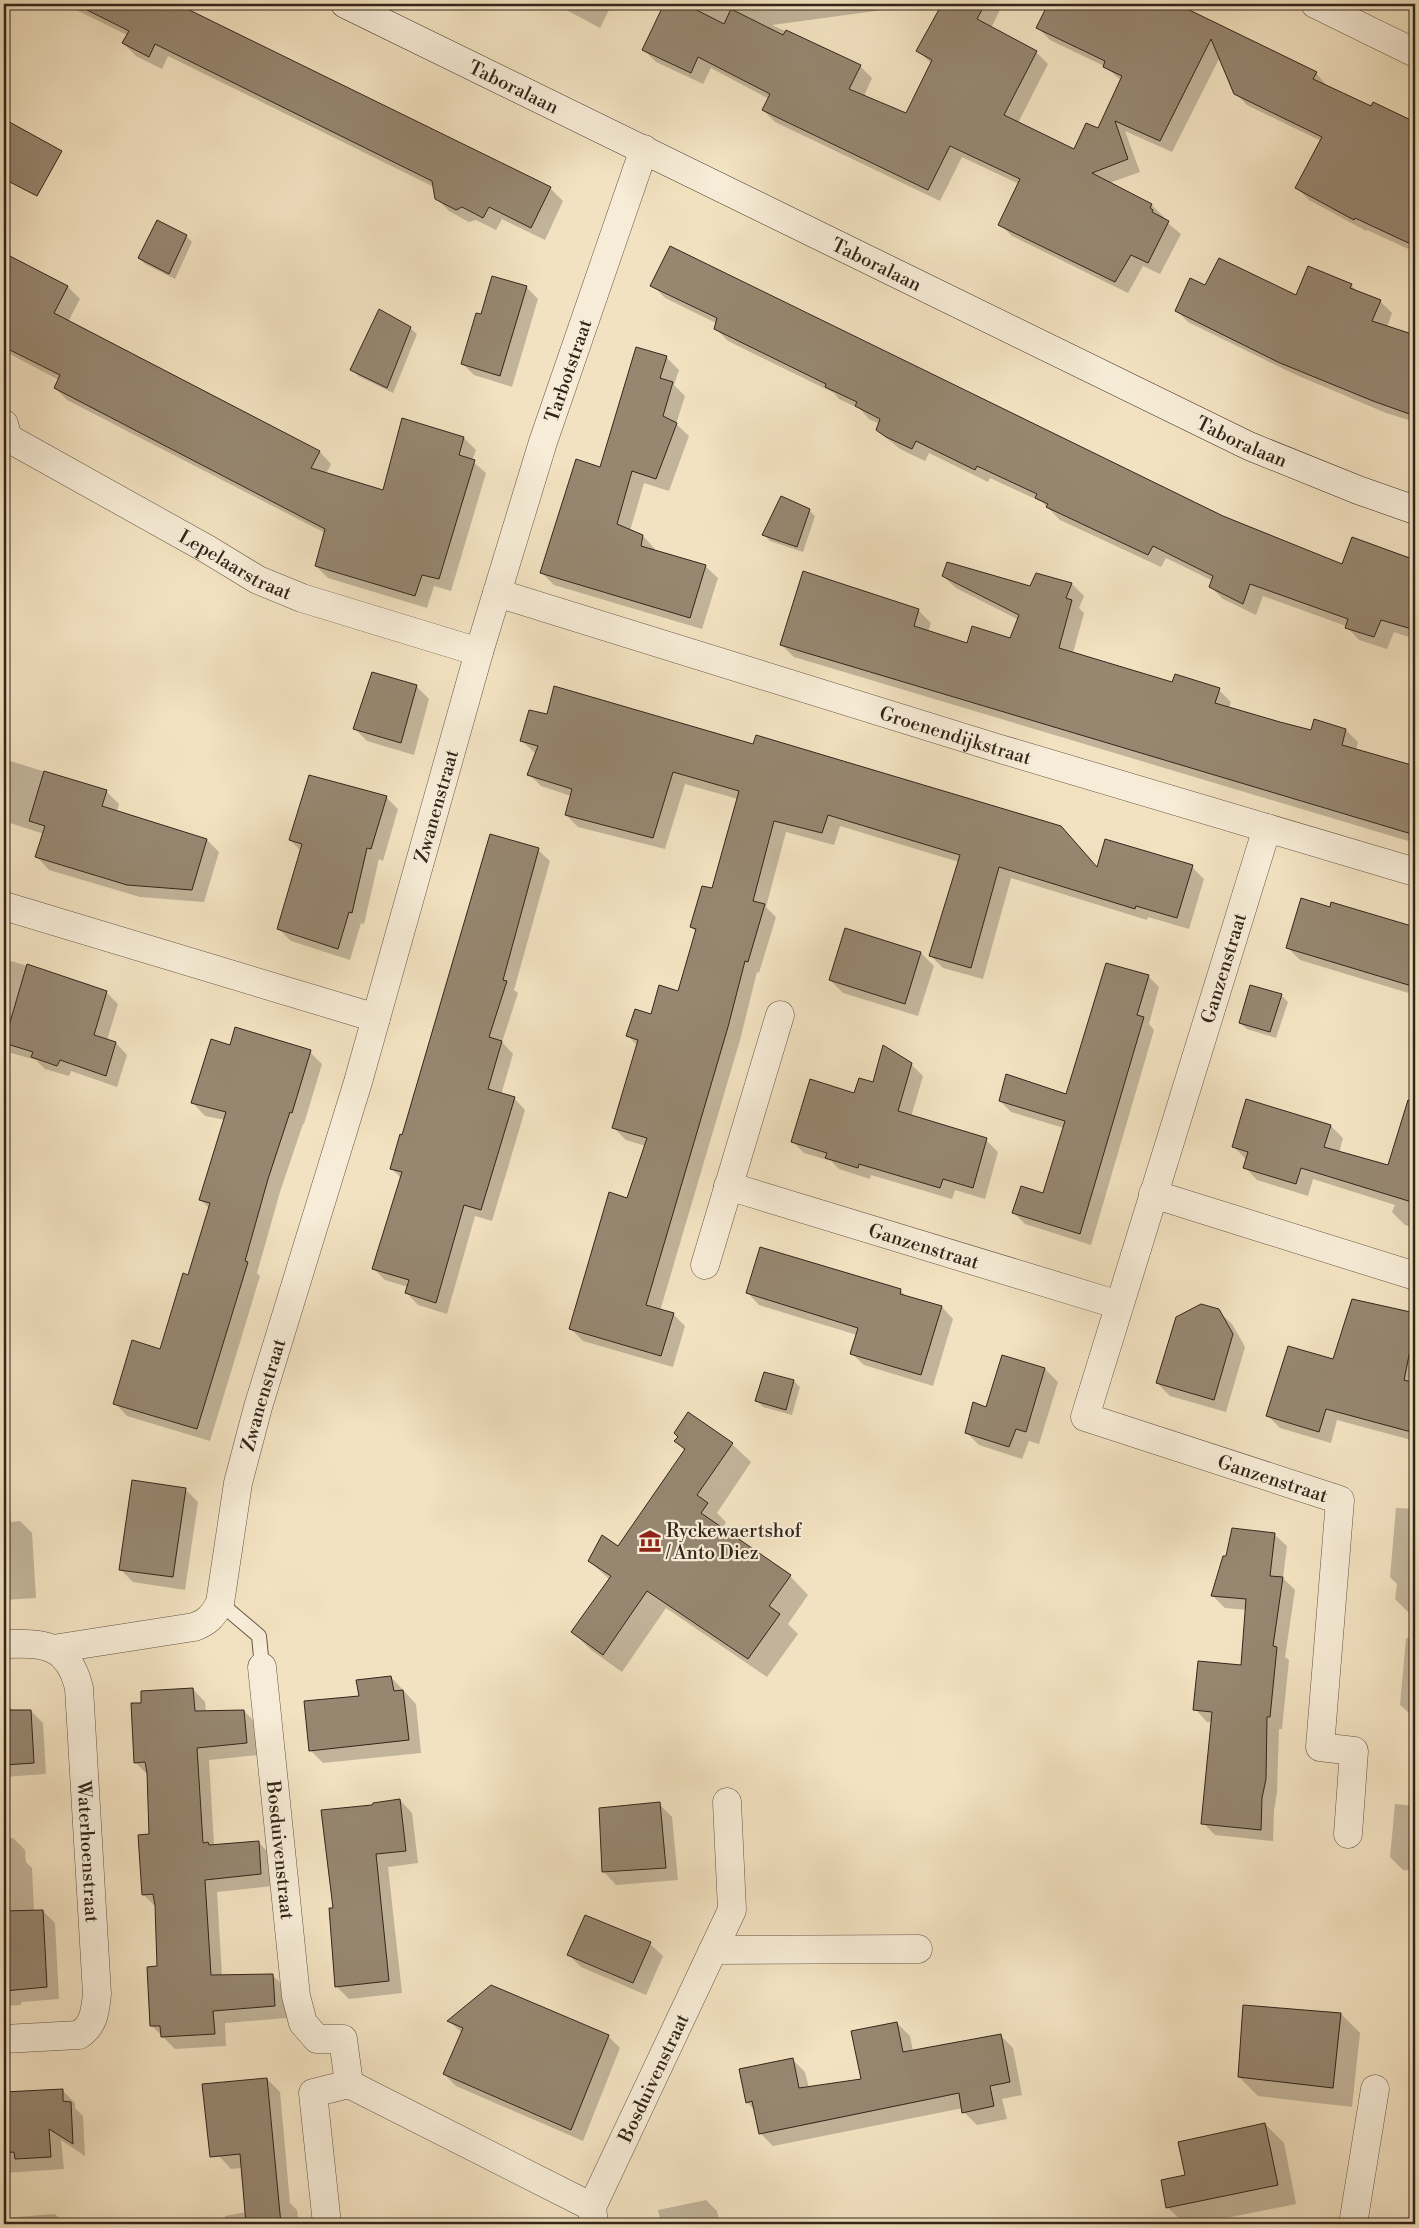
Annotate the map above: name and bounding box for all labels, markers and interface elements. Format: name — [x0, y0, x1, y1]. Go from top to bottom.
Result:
street label: Taboralaan — [464, 55, 562, 120]
street label: Taboralaan — [827, 233, 925, 297]
street label: Tarbotstraat — [540, 316, 598, 425]
street label: Taboralaan — [1192, 411, 1291, 473]
street label: Lepelaarstraat — [174, 525, 295, 606]
street label: Groenendijkstraat — [876, 701, 1034, 771]
street label: Zwanenstraat — [409, 747, 464, 865]
street label: Ganzenstraat — [1196, 910, 1252, 1026]
street label: Ganzenstraat — [866, 1219, 982, 1275]
street label: Zwanenstraat — [236, 1335, 291, 1454]
street label: Ganzenstraat — [1214, 1450, 1331, 1508]
place label: Ryckewaertshof / Anto Diez — [665, 1519, 803, 1565]
museum icon: Ryckewaertshof / Anto Diez — [637, 1528, 663, 1554]
street label: Bosduivenstraat — [261, 1778, 299, 1921]
street label: Waterhoenstraat — [71, 1779, 104, 1923]
street label: Bosduivenstraat — [613, 2010, 695, 2147]

